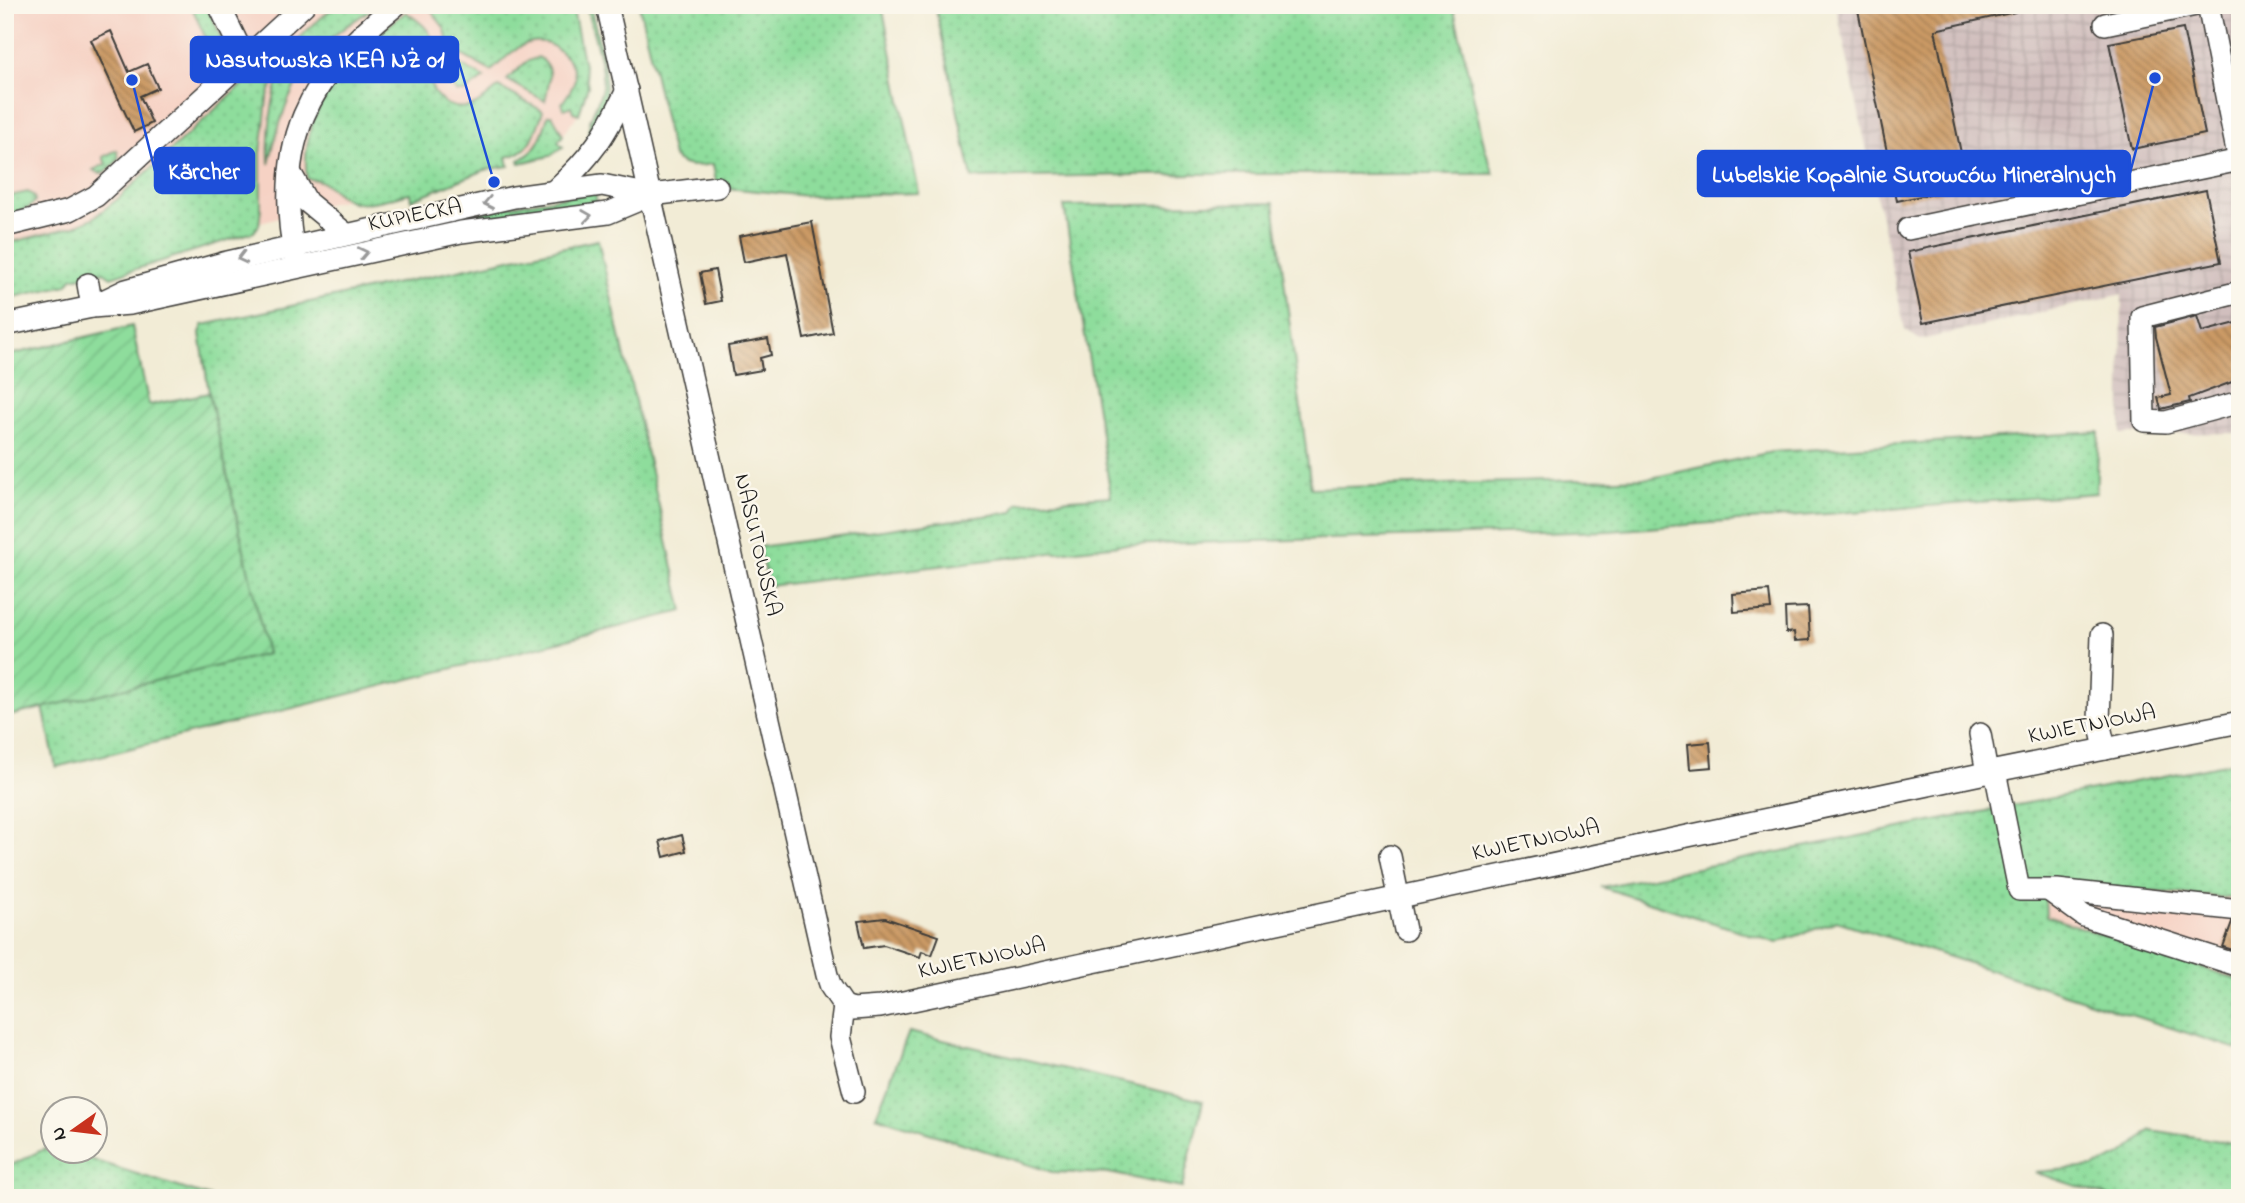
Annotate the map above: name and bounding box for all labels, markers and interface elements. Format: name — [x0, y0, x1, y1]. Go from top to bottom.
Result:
callout: Nasutowska IKEA NŻ 01 — [191, 37, 458, 82]
text: Nasutowska IKEA NŻ 01 — [205, 44, 445, 79]
callout: Kärcher — [155, 148, 254, 193]
callout: Lubelskie Kopalnie Surowców Mineralnych — [1698, 151, 2130, 196]
text: Kärcher — [168, 156, 240, 191]
text: Lubelskie Kopalnie Surowców Mineralnych — [1712, 159, 2116, 195]
street label: KUPIECKA — [365, 191, 465, 241]
one-way arrow — [482, 194, 494, 209]
one-way arrow — [582, 208, 593, 223]
one-way arrow — [357, 247, 369, 262]
one-way arrow — [236, 250, 248, 264]
street label: NASUTOWSKA — [725, 471, 789, 619]
street label: KWIETNIOWA — [2025, 696, 2159, 754]
street label: KWIETNIOWA — [1469, 811, 1603, 871]
street label: KWIETNIOWA — [915, 929, 1049, 989]
north arrow — [38, 1094, 108, 1164]
text: N — [45, 1124, 75, 1143]

